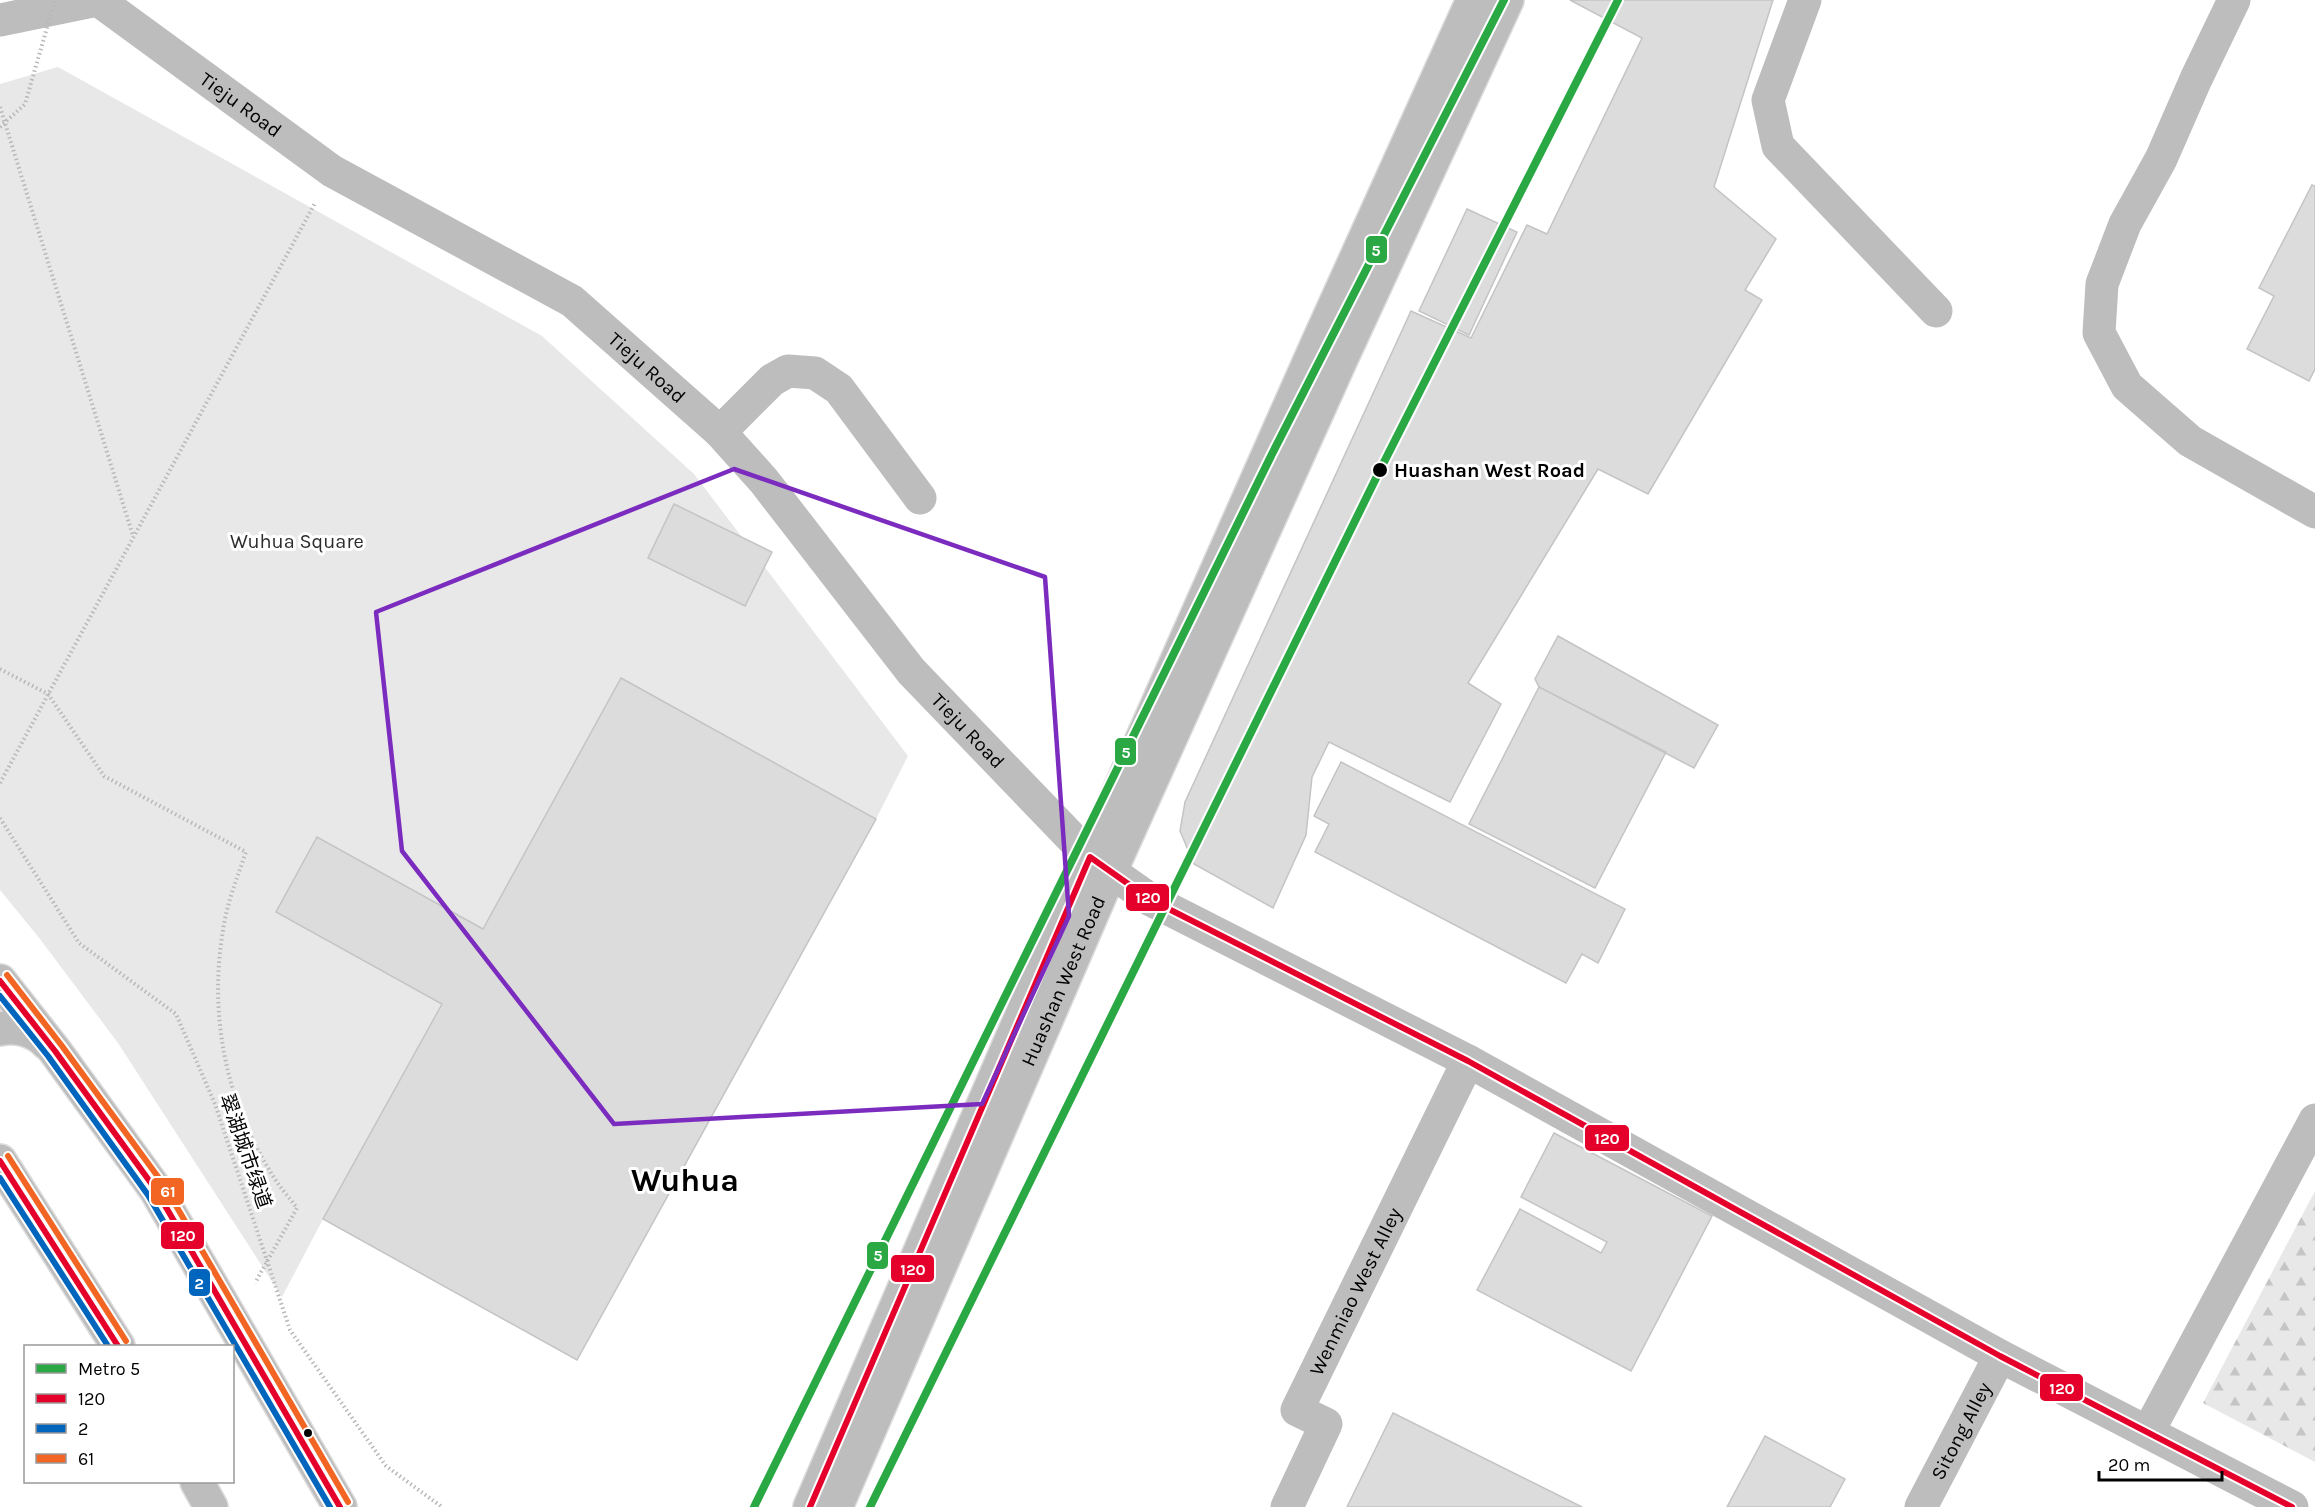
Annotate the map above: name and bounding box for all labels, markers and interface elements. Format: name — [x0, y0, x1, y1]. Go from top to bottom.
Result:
street label: Tieju Road — [195, 67, 286, 142]
line badge: 5 — [1365, 235, 1388, 264]
text: 5 — [1371, 241, 1381, 260]
street label: Tieju Road — [603, 328, 690, 408]
place label: Huashan West Road — [1394, 459, 1585, 482]
marker: Huashan West Road — [1371, 461, 1389, 479]
park label: Wuhua Square — [230, 530, 364, 553]
street label: Tieju Road — [926, 688, 1009, 773]
line badge: 5 — [1114, 737, 1137, 766]
text: 5 — [1121, 743, 1131, 762]
line badge: 120 — [1125, 883, 1170, 912]
text: 120 — [1135, 888, 1161, 907]
street label: Huashan West Road — [1017, 892, 1110, 1070]
street label: 翠湖城市绿道 — [215, 1091, 276, 1212]
line badge: 120 — [1584, 1124, 1630, 1152]
text: 120 — [1594, 1129, 1620, 1148]
district label: Wuhua — [631, 1162, 739, 1199]
line badge: 61 — [150, 1177, 185, 1206]
text: 61 — [160, 1182, 176, 1201]
street label: Wenmiao West Alley — [1305, 1204, 1406, 1379]
line badge: 120 — [160, 1221, 205, 1250]
text: 120 — [170, 1226, 196, 1245]
line badge: 5 — [866, 1241, 889, 1270]
text: 5 — [873, 1246, 883, 1265]
line badge: 120 — [890, 1254, 935, 1283]
text: 120 — [900, 1260, 926, 1279]
line badge: 2 — [188, 1268, 211, 1297]
text: 2 — [194, 1274, 204, 1293]
legend — [24, 1345, 234, 1483]
text: Metro 5 — [78, 1358, 140, 1380]
line badge: 120 — [2039, 1373, 2084, 1402]
street label: Sitong Alley — [1926, 1378, 1996, 1484]
text: 120 — [2049, 1379, 2075, 1398]
text: 120 — [78, 1388, 105, 1410]
text: 2 — [78, 1418, 88, 1440]
unlabelled marker — [302, 1427, 314, 1439]
scale bar — [2099, 1444, 2222, 1482]
text: 61 — [78, 1448, 94, 1470]
text: 20 m — [2108, 1454, 2150, 1476]

